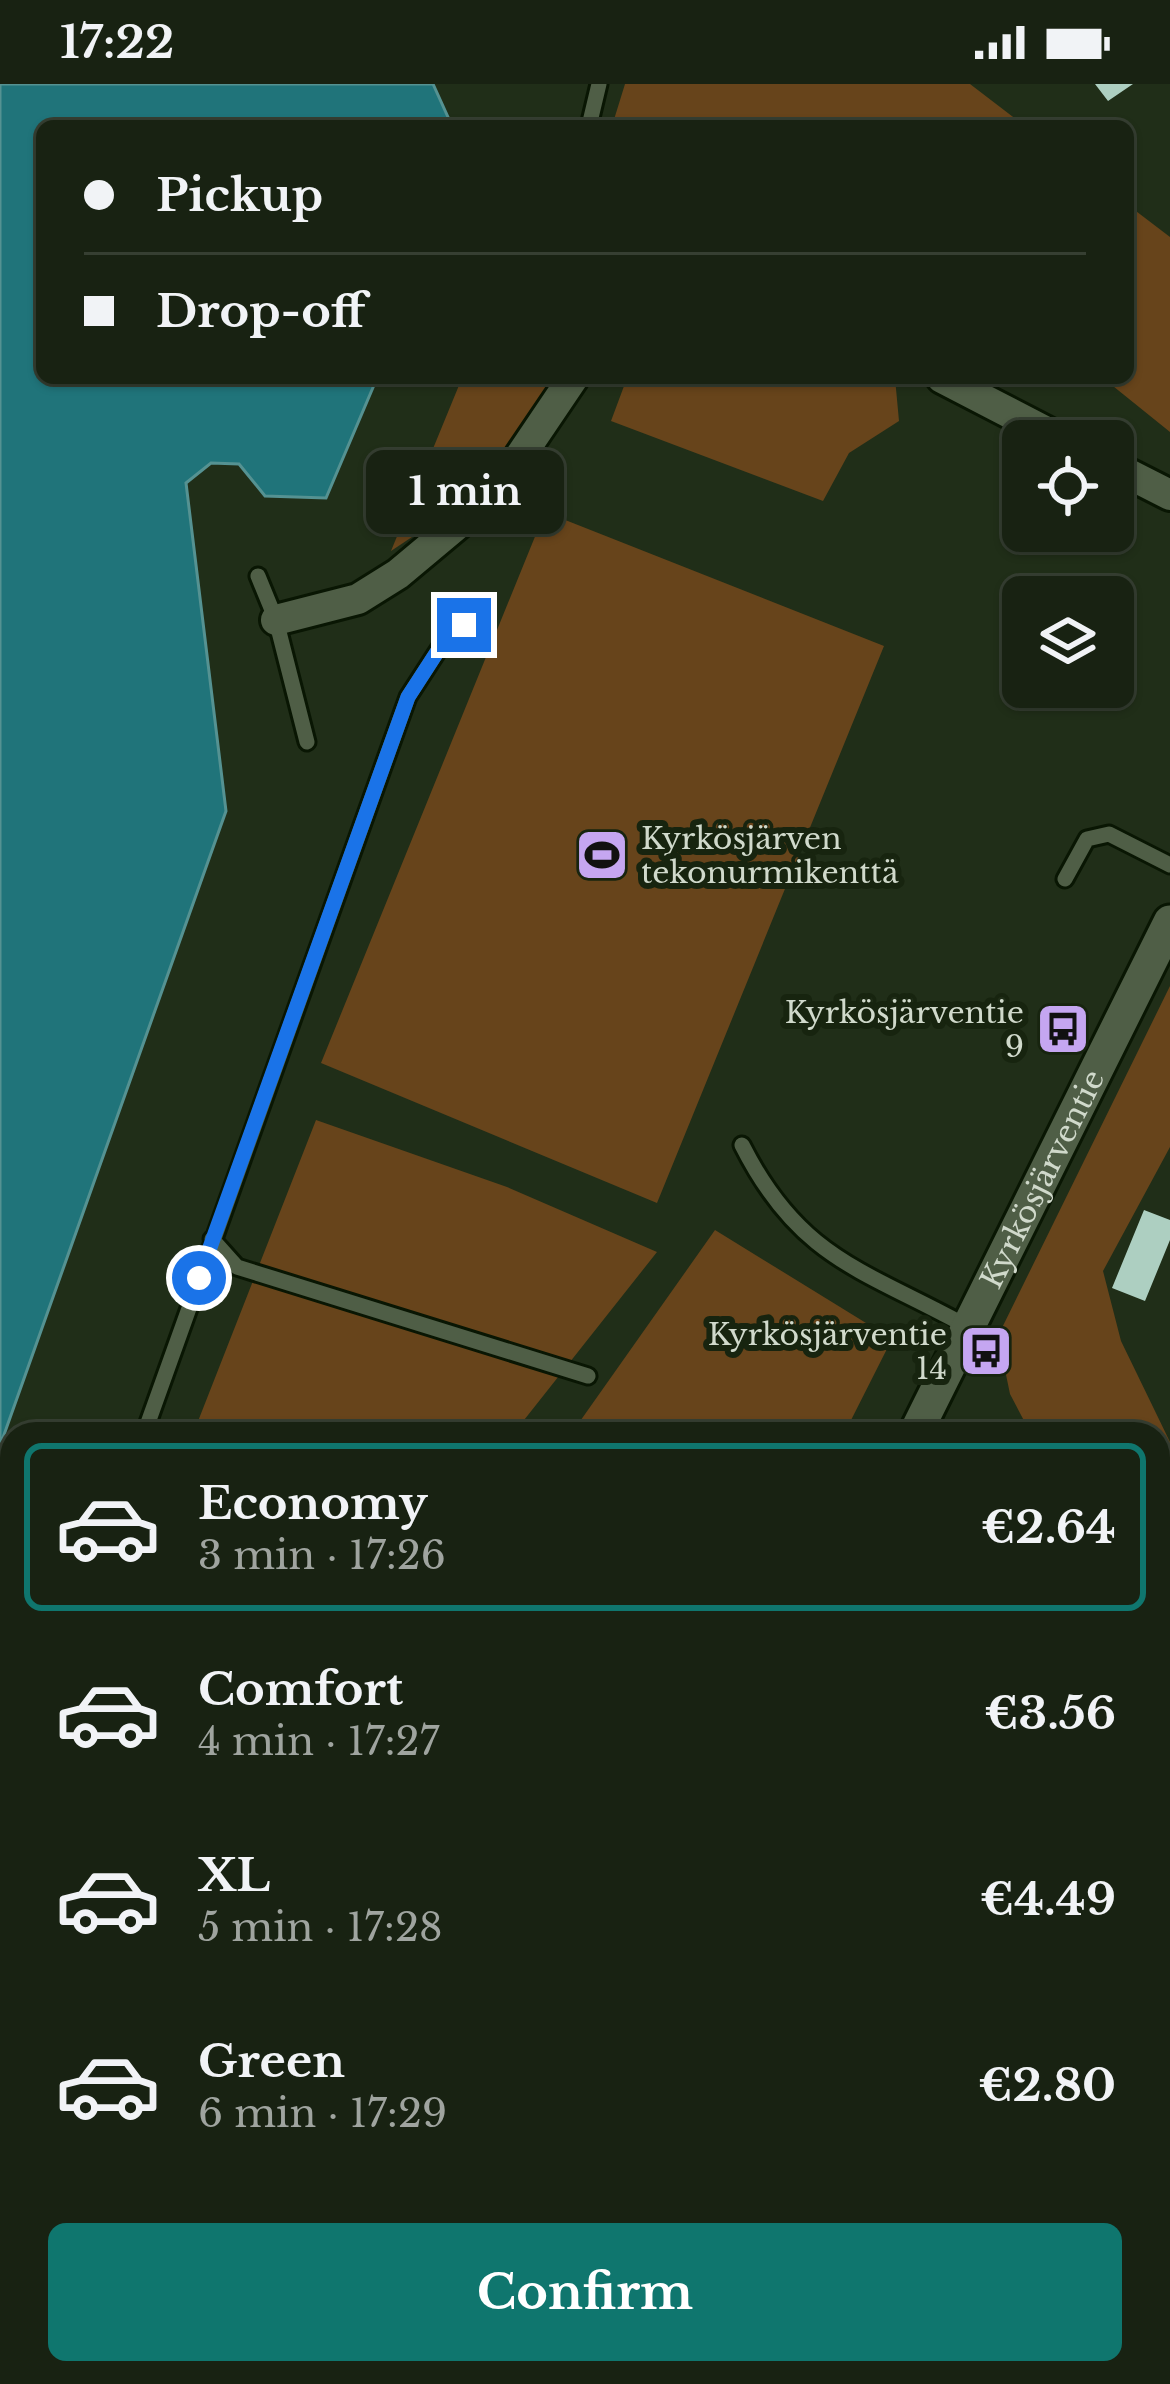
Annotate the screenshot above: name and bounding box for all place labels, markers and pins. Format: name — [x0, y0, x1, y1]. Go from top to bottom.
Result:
place label: Kyrkösjärven tekonurmikenttä — [641, 820, 899, 891]
sports icon: Kyrkösjärven tekonurmikenttä — [574, 827, 630, 883]
place label: Kyrkösjärventie 9 — [785, 994, 1024, 1065]
bus stop icon: Kyrkösjärventie 9 — [1035, 1001, 1091, 1057]
place label: Kyrkösjärventie 14 — [708, 1316, 947, 1387]
bus stop icon: Kyrkösjärventie 14 — [958, 1323, 1014, 1379]

